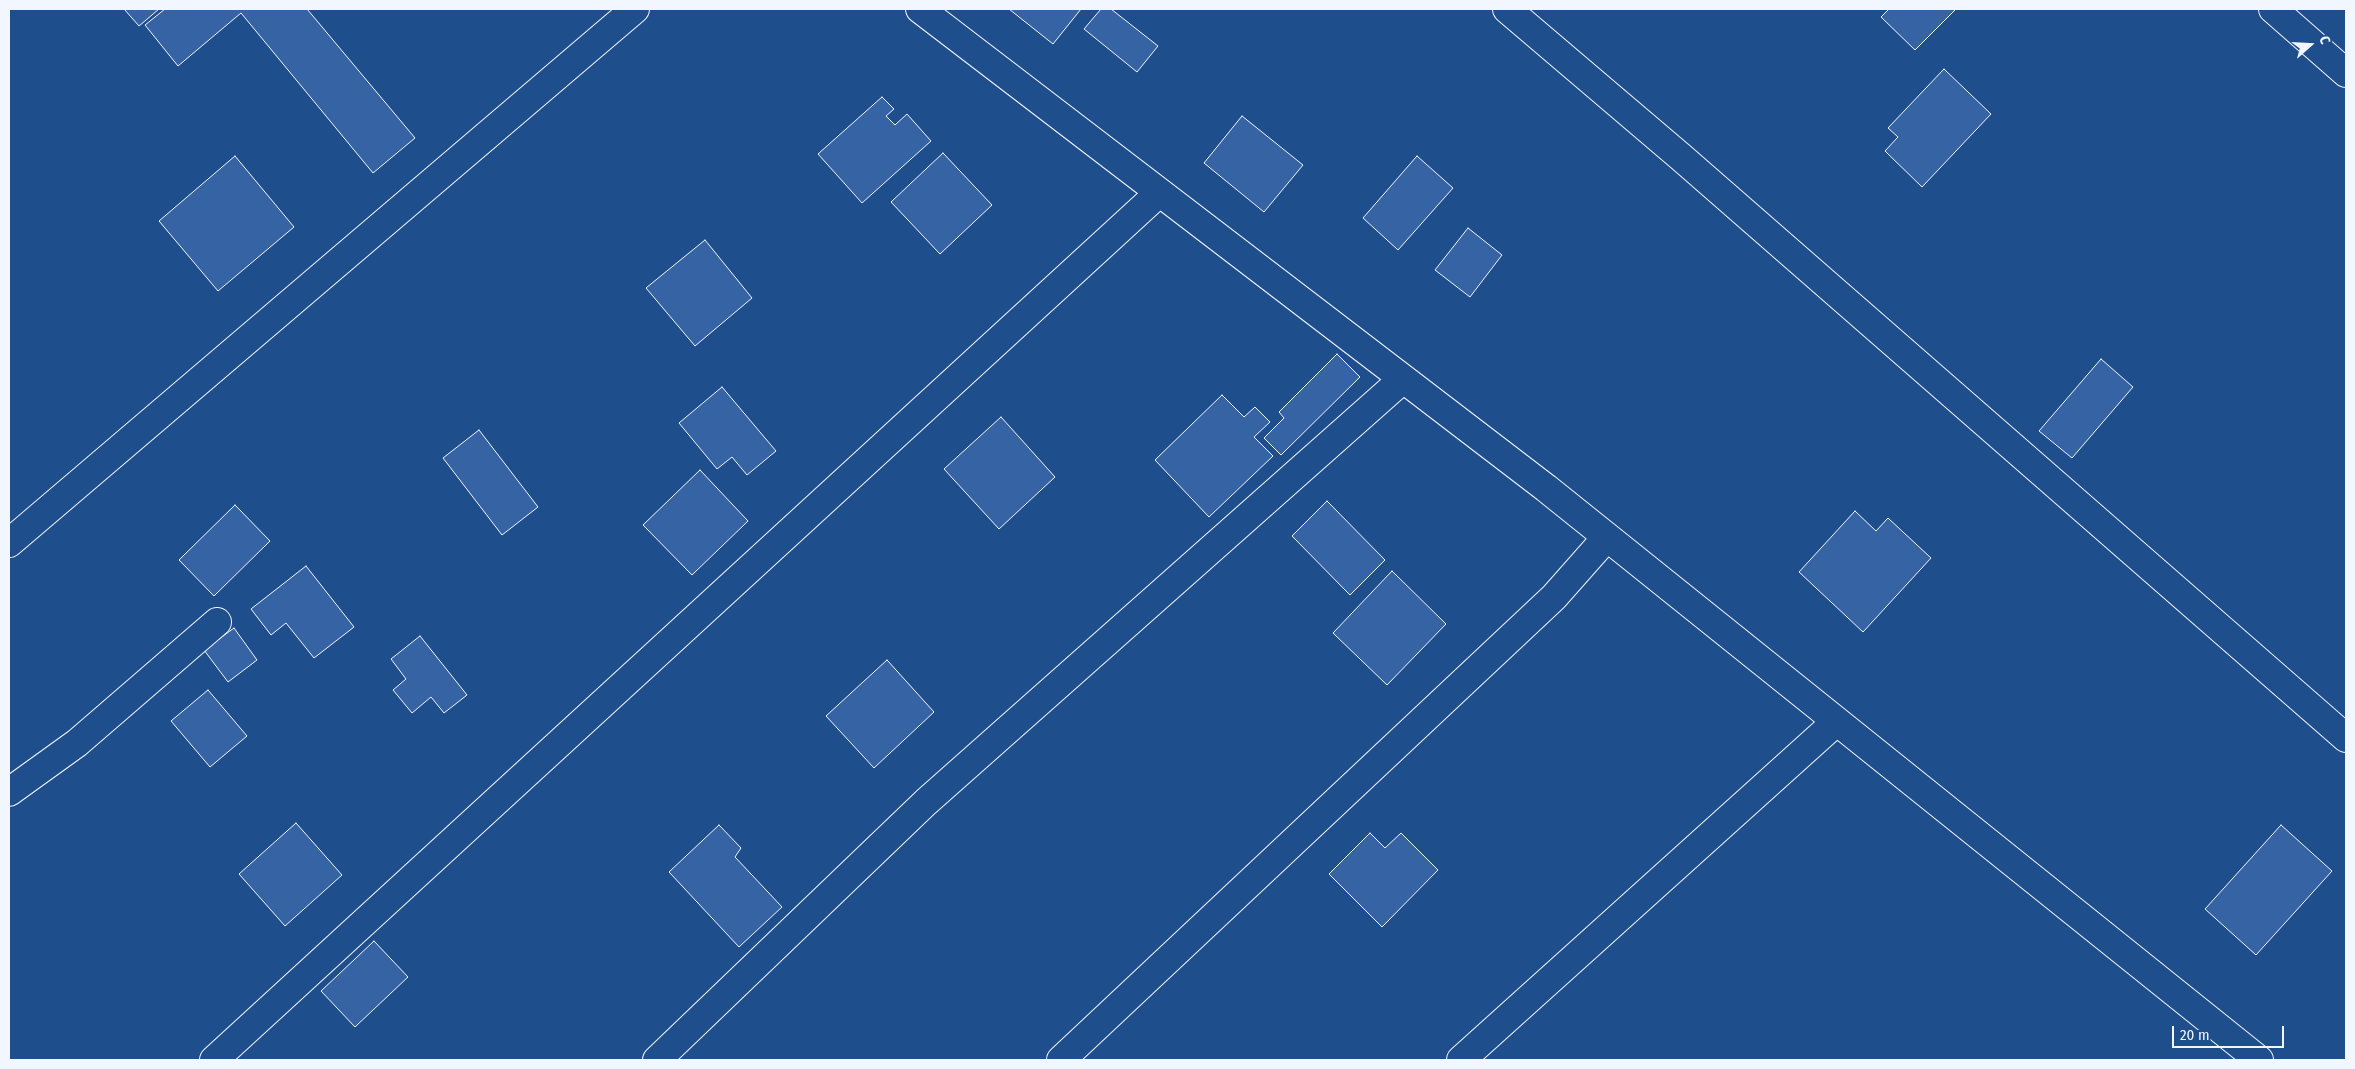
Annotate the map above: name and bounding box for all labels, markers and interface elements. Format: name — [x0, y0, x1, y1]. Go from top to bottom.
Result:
north arrow — [2285, 20, 2335, 70]
text: С — [2315, 34, 2334, 46]
scale bar — [2175, 1016, 2288, 1048]
text: 20 m — [2180, 1026, 2210, 1044]

